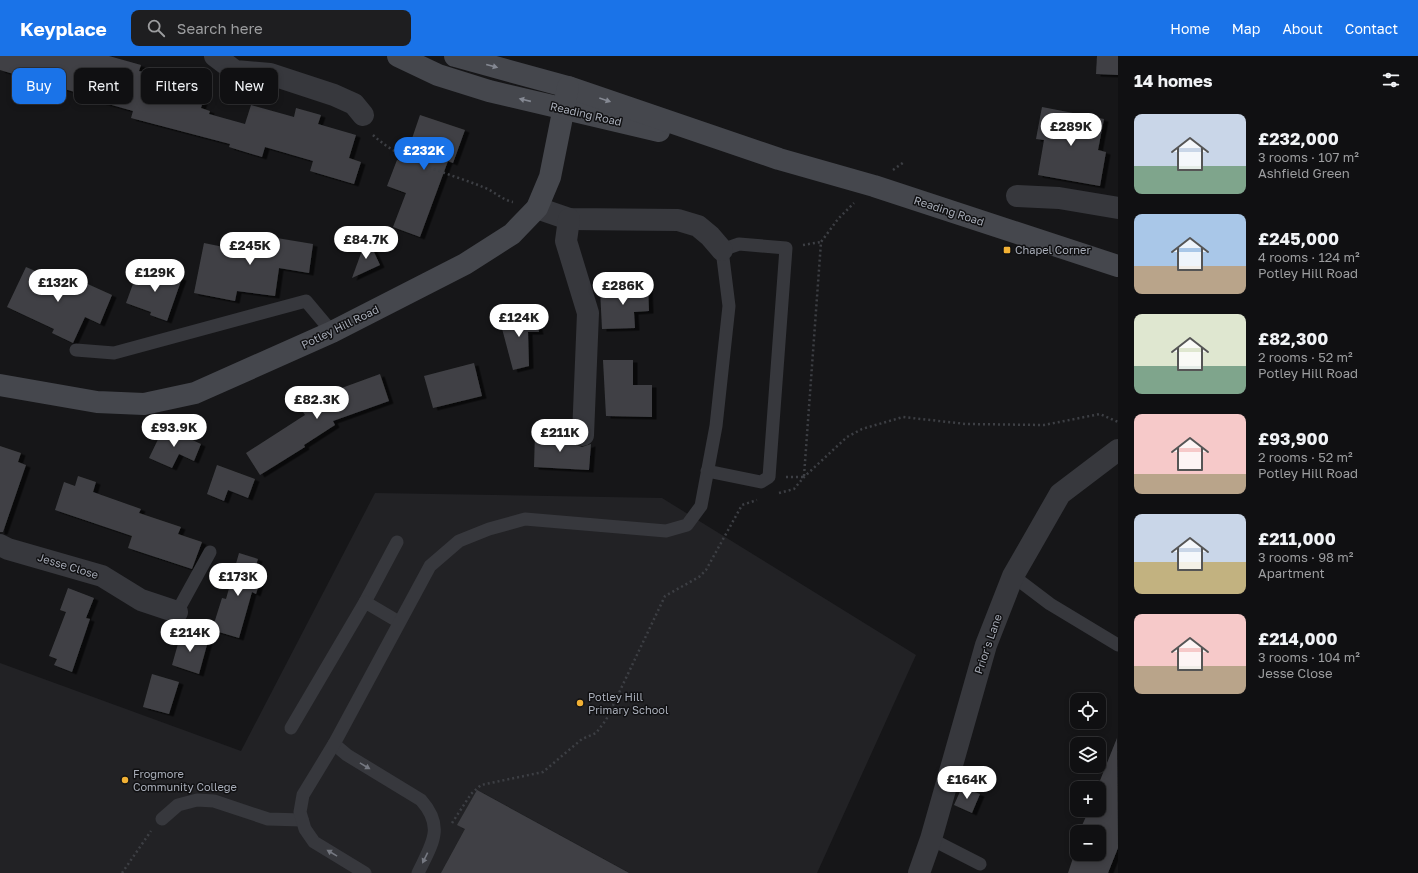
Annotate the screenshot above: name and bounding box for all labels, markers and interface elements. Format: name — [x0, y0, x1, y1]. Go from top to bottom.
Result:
search box — [131, 10, 411, 46]
text: Keyplace — [20, 17, 107, 40]
icon: search — [145, 17, 167, 39]
text: Search here — [177, 19, 263, 37]
text: Home — [1170, 20, 1210, 37]
text: Map — [1232, 20, 1260, 37]
text: About — [1282, 20, 1323, 37]
text: Contact — [1345, 20, 1398, 37]
one-way arrow — [487, 63, 499, 69]
chip: Buy — [12, 68, 66, 104]
chip: Rent — [74, 68, 133, 104]
chip: Filters — [141, 68, 212, 104]
chip: New — [220, 68, 278, 104]
icon: filters — [1380, 69, 1402, 91]
text: 14 homes — [1134, 70, 1213, 91]
one-way arrow — [519, 96, 532, 102]
one-way arrow — [600, 97, 612, 103]
street label: Reading Road — [549, 99, 623, 128]
pin: £289K — [1043, 113, 1099, 147]
text: £289K — [1050, 118, 1092, 134]
text: £232,000 — [1258, 128, 1339, 149]
icon: home — [1166, 130, 1214, 178]
pin: £232K — [396, 137, 452, 171]
text: £232K — [403, 142, 445, 158]
text: 3 rooms · 107 m² — [1258, 149, 1359, 165]
text: Ashfield Green — [1258, 165, 1350, 181]
street label: Reading Road — [912, 193, 986, 228]
pin: £84.7K — [333, 226, 399, 260]
text: £245,000 — [1258, 228, 1339, 249]
icon: home — [1166, 230, 1214, 278]
text: £84.7K — [343, 231, 389, 247]
pin: £245K — [222, 232, 278, 266]
text: £245K — [229, 237, 271, 253]
place label: Chapel Corner — [1015, 243, 1091, 256]
marker: Chapel Corner — [1002, 245, 1012, 255]
text: 4 rooms · 124 m² — [1258, 249, 1360, 265]
pin: £129K — [127, 259, 183, 293]
text: £129K — [135, 264, 175, 280]
text: Potley Hill Road — [1258, 265, 1358, 281]
pin: £132K — [30, 269, 86, 303]
pin: £286K — [595, 272, 651, 306]
text: £132K — [38, 274, 78, 290]
text: £286K — [602, 277, 644, 293]
street label: Potley Hill Road — [299, 302, 381, 351]
pin: £124K — [491, 304, 547, 338]
text: £124K — [499, 309, 539, 325]
text: £82,300 — [1258, 328, 1328, 349]
icon: home — [1166, 330, 1214, 378]
text: 2 rooms · 52 m² — [1258, 349, 1353, 365]
text: Potley Hill Road — [1258, 365, 1358, 381]
pin: £82.3K — [284, 386, 350, 420]
text: £82.3K — [294, 391, 340, 407]
pin: £93.9K — [141, 414, 207, 448]
text: £93.9K — [151, 419, 197, 435]
pin: £211K — [532, 419, 588, 453]
text: £211K — [540, 424, 580, 440]
text: £93,900 — [1258, 428, 1329, 449]
icon: home — [1166, 430, 1214, 478]
text: 2 rooms · 52 m² — [1258, 449, 1353, 465]
text: Potley Hill Road — [1258, 465, 1358, 481]
text: £211,000 — [1258, 528, 1336, 549]
icon: home — [1166, 530, 1214, 578]
text: 3 rooms · 98 m² — [1258, 549, 1353, 565]
street label: Jesse Close — [36, 550, 100, 581]
pin: £173K — [210, 563, 266, 597]
text: Apartment — [1258, 565, 1325, 581]
text: £173K — [218, 568, 258, 584]
street label: Prior's Lane — [971, 612, 1004, 676]
pin: £214K — [162, 619, 218, 653]
text: £214K — [170, 624, 210, 640]
text: £214,000 — [1258, 628, 1338, 649]
icon: home — [1166, 630, 1214, 678]
text: 3 rooms · 104 m² — [1258, 649, 1360, 665]
text: Jesse Close — [1258, 665, 1332, 681]
place label: Potley Hill Primary School — [588, 690, 669, 716]
map controls — [1070, 693, 1106, 861]
button: locate — [1070, 693, 1106, 729]
marker: Potley Hill Primary School — [575, 698, 585, 708]
button: layers — [1070, 737, 1106, 773]
one-way arrow — [360, 762, 370, 770]
pin: £164K — [939, 766, 995, 800]
place label: Frogmore Community College — [133, 767, 237, 793]
text: £164K — [946, 771, 988, 787]
marker: Frogmore Community College — [120, 775, 130, 785]
button: + — [1070, 781, 1106, 817]
button: − — [1070, 825, 1106, 861]
one-way arrow — [326, 849, 338, 856]
one-way arrow — [422, 852, 429, 864]

